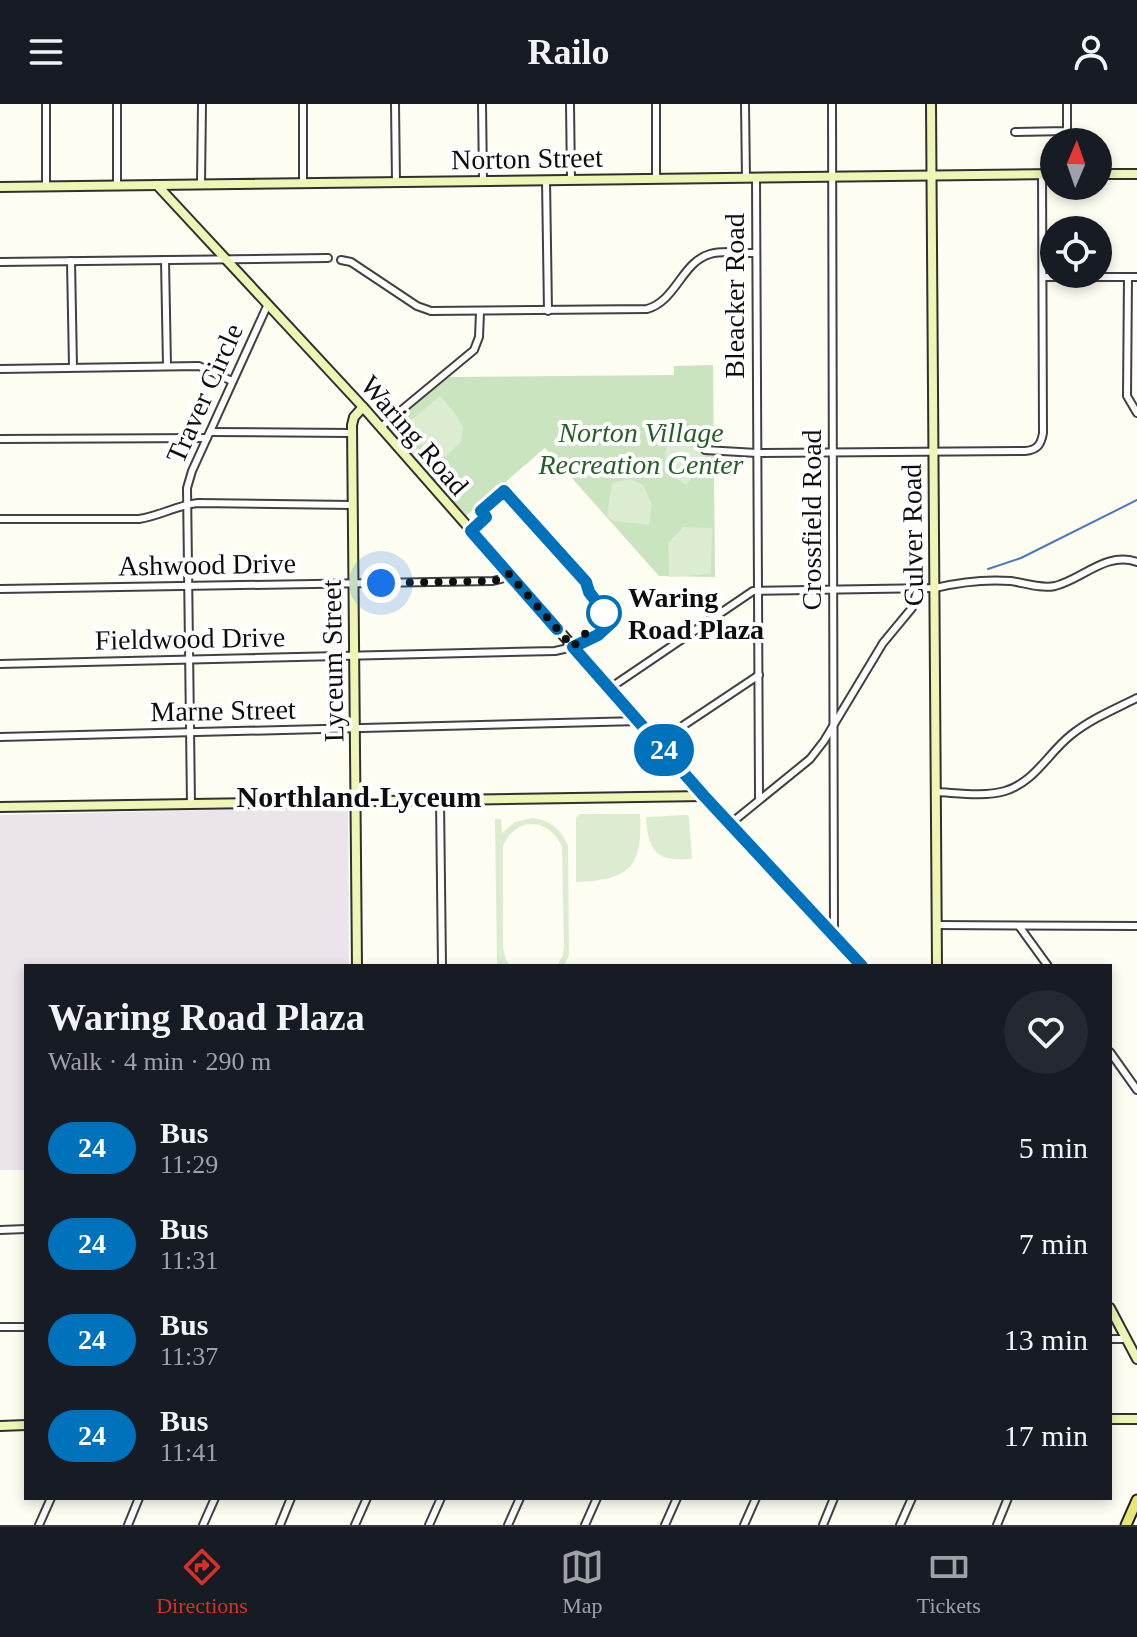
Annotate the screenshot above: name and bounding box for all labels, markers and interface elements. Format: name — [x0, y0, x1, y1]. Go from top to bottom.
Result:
icon: menu — [24, 30, 68, 74]
icon: person — [1069, 30, 1113, 74]
text: Railo — [527, 32, 610, 72]
north arrow — [1040, 128, 1112, 200]
map controls — [1040, 128, 1112, 288]
street label: Norton Street — [451, 142, 603, 175]
street label: Bleacker Road — [719, 213, 750, 379]
button: locate — [1040, 216, 1112, 288]
street label: Traver Circle — [160, 319, 249, 468]
street label: Waring Road — [354, 369, 475, 501]
park label: Norton Village Recreation Center — [537, 417, 744, 480]
street label: Crossfield Road — [796, 429, 827, 611]
street label: Culver Road — [896, 464, 929, 606]
street label: Ashwood Drive — [118, 547, 296, 582]
your location — [361, 563, 401, 603]
street label: Lyceum Street — [316, 579, 349, 743]
place label: Waring Road Plaza — [628, 582, 764, 645]
marker: Waring Road Plaza — [587, 596, 621, 630]
street label: Fieldwood Drive — [94, 621, 286, 656]
street label: Marne Street — [150, 694, 296, 727]
line badge: 24 — [628, 724, 700, 776]
text: 24 — [650, 734, 678, 765]
district label: Northland-Lyceum — [236, 780, 482, 813]
button: heart — [1004, 990, 1088, 1074]
text: Waring Road Plaza — [48, 996, 365, 1038]
text: Walk · 4 min · 290 m — [48, 1047, 271, 1076]
text: Bus — [160, 1116, 208, 1149]
text: 5 min — [1019, 1131, 1088, 1164]
text: 24 — [78, 1132, 106, 1163]
text: 11:29 — [160, 1150, 218, 1179]
text: Bus — [160, 1212, 208, 1245]
text: 7 min — [1019, 1227, 1088, 1260]
text: 24 — [78, 1228, 106, 1259]
text: 11:31 — [160, 1246, 218, 1275]
text: Bus — [160, 1308, 208, 1341]
text: 13 min — [1004, 1323, 1088, 1356]
text: 24 — [78, 1324, 106, 1355]
text: 11:37 — [160, 1342, 218, 1371]
text: Bus — [160, 1404, 208, 1437]
text: 17 min — [1004, 1419, 1088, 1452]
text: 24 — [78, 1420, 106, 1451]
text: 11:41 — [160, 1438, 218, 1467]
tab: Directions — [156, 1545, 248, 1619]
tab: Map — [560, 1545, 604, 1619]
tab: Tickets — [917, 1545, 981, 1619]

